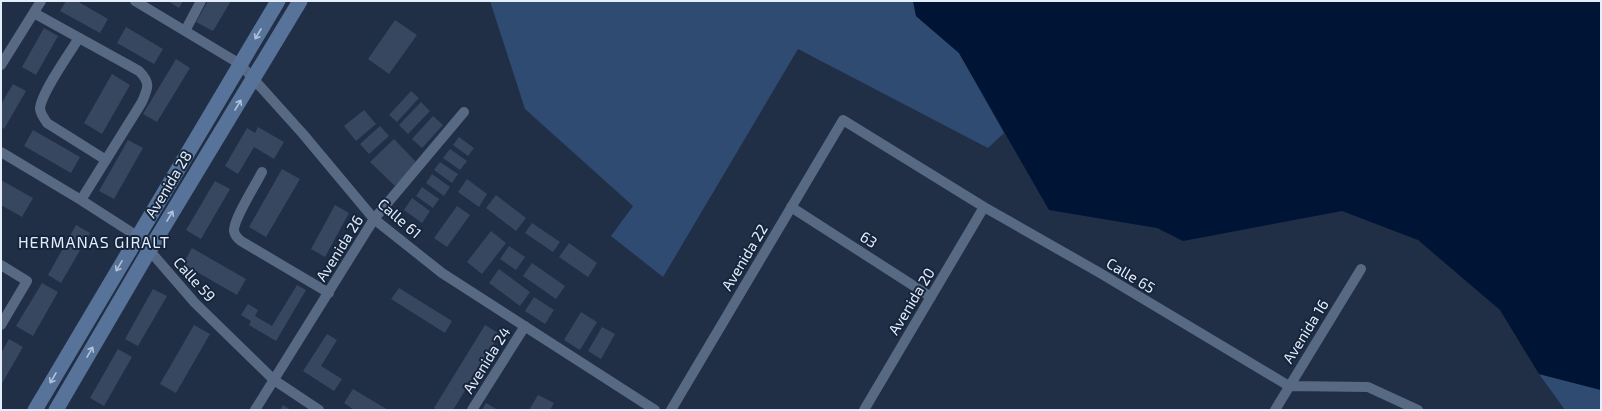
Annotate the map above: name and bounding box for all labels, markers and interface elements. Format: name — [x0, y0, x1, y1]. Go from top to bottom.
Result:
one-way arrow — [253, 28, 261, 40]
one-way arrow — [234, 99, 242, 111]
street label: Avenida 28 — [141, 147, 195, 221]
street label: Calle 61 — [375, 194, 425, 242]
one-way arrow — [167, 210, 175, 222]
street label: Avenida 26 — [312, 212, 366, 284]
street label: Avenida 22 — [717, 220, 771, 294]
street label: 63 — [857, 227, 881, 251]
district label: HERMANAS GIRALT — [18, 232, 170, 251]
street label: Calle 59 — [170, 253, 220, 305]
street label: Calle 65 — [1103, 253, 1159, 297]
one-way arrow — [115, 260, 123, 272]
street label: Avenida 20 — [884, 264, 938, 338]
street label: Avenida 16 — [1278, 296, 1332, 366]
street label: Avenida 24 — [458, 323, 514, 397]
one-way arrow — [87, 346, 95, 358]
one-way arrow — [49, 372, 57, 384]

